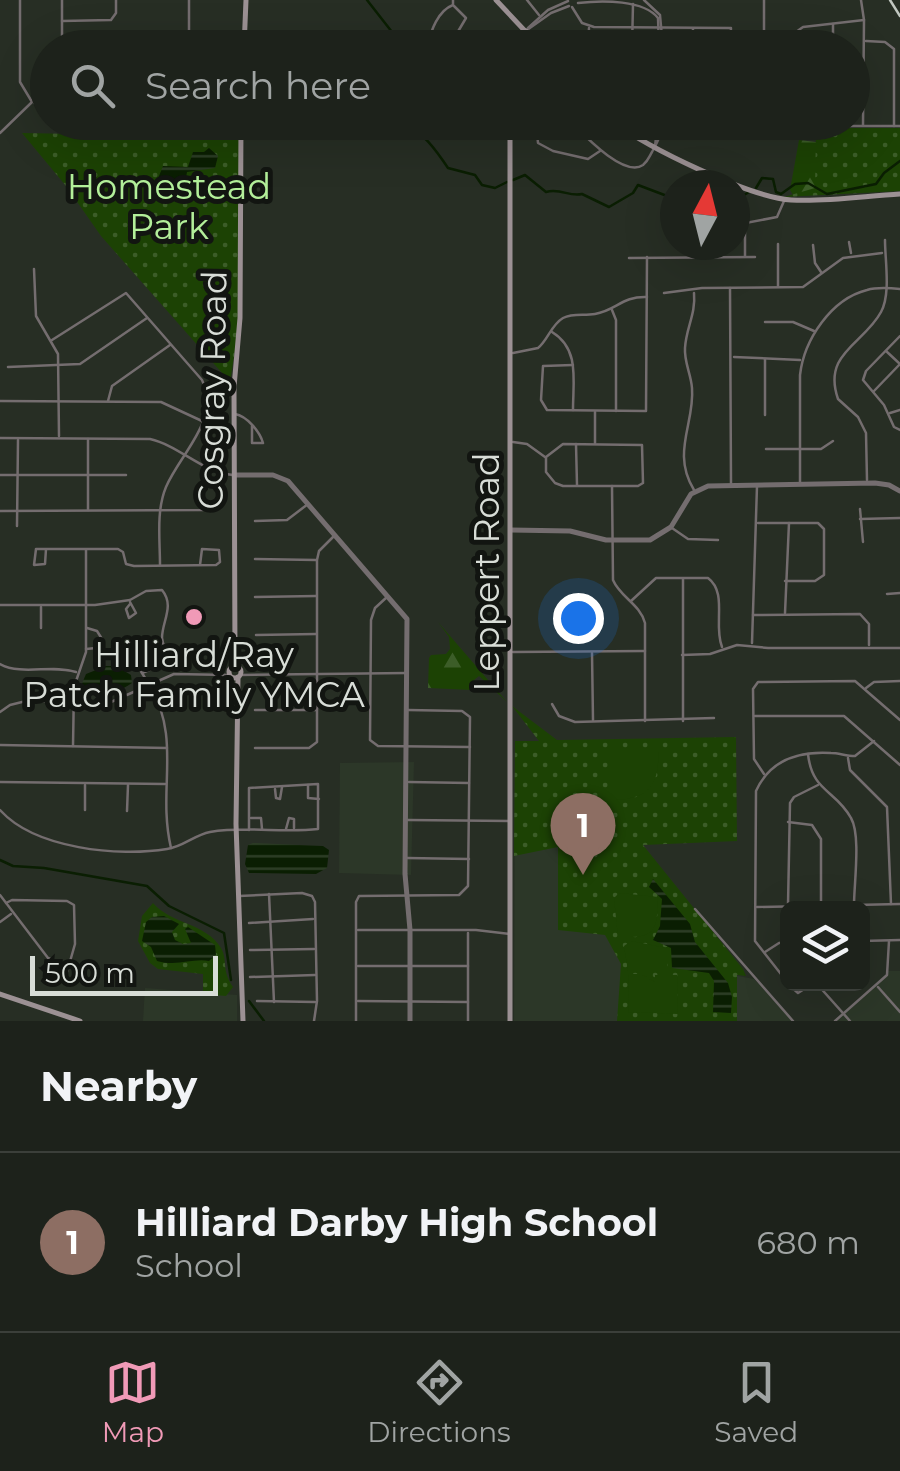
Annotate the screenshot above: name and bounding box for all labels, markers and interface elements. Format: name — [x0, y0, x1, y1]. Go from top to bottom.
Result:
search box — [30, 30, 870, 140]
icon: search — [65, 58, 120, 113]
text: Search here — [145, 62, 371, 109]
park label: Homestead Park — [67, 165, 271, 248]
north arrow — [660, 170, 750, 260]
street label: Cosgray Road — [188, 270, 236, 510]
street label: Leppert Road — [465, 452, 508, 692]
your location — [553, 593, 604, 644]
marker: Hilliard/Ray Patch Family YMCA — [183, 606, 205, 628]
place label: Hilliard/Ray Patch Family YMCA — [23, 633, 366, 716]
pin: 1 — [550, 792, 616, 875]
map controls — [780, 901, 870, 991]
button: layers — [780, 901, 870, 991]
scale bar — [30, 951, 218, 996]
text: 500 m — [45, 956, 135, 990]
text: Nearby — [40, 1060, 197, 1112]
text: Hilliard Darby High School — [135, 1199, 658, 1246]
text: 1 — [66, 1223, 79, 1262]
text: 680 m — [757, 1223, 860, 1262]
text: School — [135, 1246, 243, 1285]
tab: Map — [102, 1355, 164, 1449]
tab: Directions — [367, 1355, 511, 1449]
tab: Saved — [714, 1355, 798, 1449]

